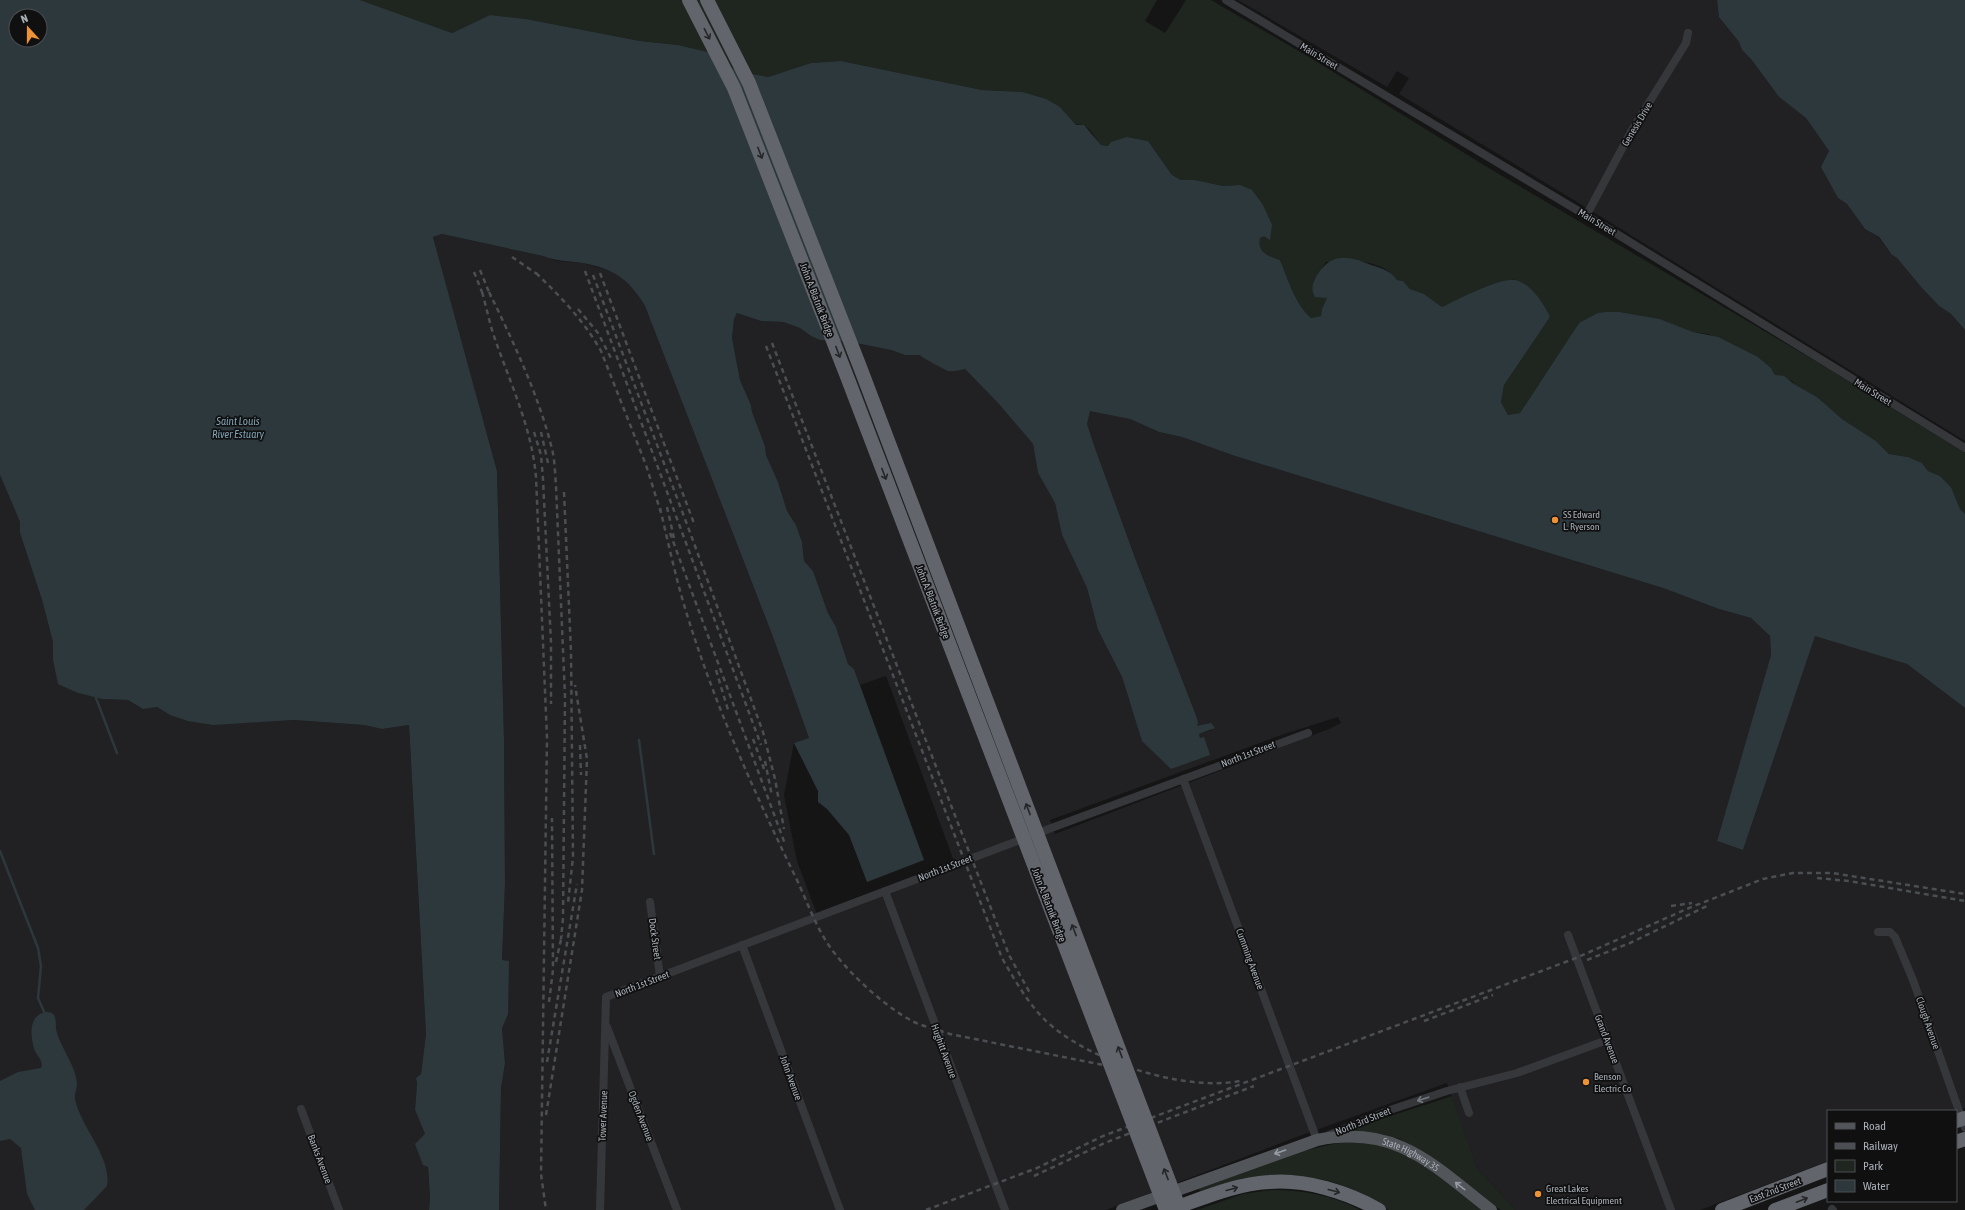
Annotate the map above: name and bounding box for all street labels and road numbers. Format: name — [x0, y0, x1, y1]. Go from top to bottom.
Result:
street label: Main Street — [1298, 41, 1340, 72]
street label: Genesis Drive — [1620, 100, 1655, 148]
street label: Main Street — [1576, 207, 1618, 238]
street label: John A. Blatnik Bridge — [798, 262, 836, 339]
street label: Main Street — [1852, 376, 1894, 408]
street label: John A. Blatnik Bridge — [914, 564, 952, 641]
street label: North 1st Street — [1219, 739, 1277, 769]
street label: North 1st Street — [916, 853, 974, 883]
street label: John A. Blatnik Bridge — [1030, 867, 1068, 944]
street label: Dock Street — [647, 918, 663, 961]
street label: Cumming Avenue — [1234, 927, 1266, 991]
street label: North 1st Street — [613, 969, 671, 999]
street label: Clough Avenue — [1914, 995, 1942, 1051]
street label: Grand Avenue — [1593, 1013, 1621, 1065]
street label: Hughitt Avenue — [929, 1022, 959, 1080]
street label: John Avenue — [778, 1054, 804, 1102]
street label: Ogden Avenue — [626, 1089, 656, 1143]
street label: Tower Avenue — [597, 1090, 609, 1142]
street label: North 3rd Street — [1334, 1105, 1392, 1137]
street label: Banks Avenue — [306, 1133, 334, 1185]
street label: State Highway 35 — [1381, 1135, 1442, 1173]
street label: East 2nd Street — [1748, 1175, 1802, 1205]

